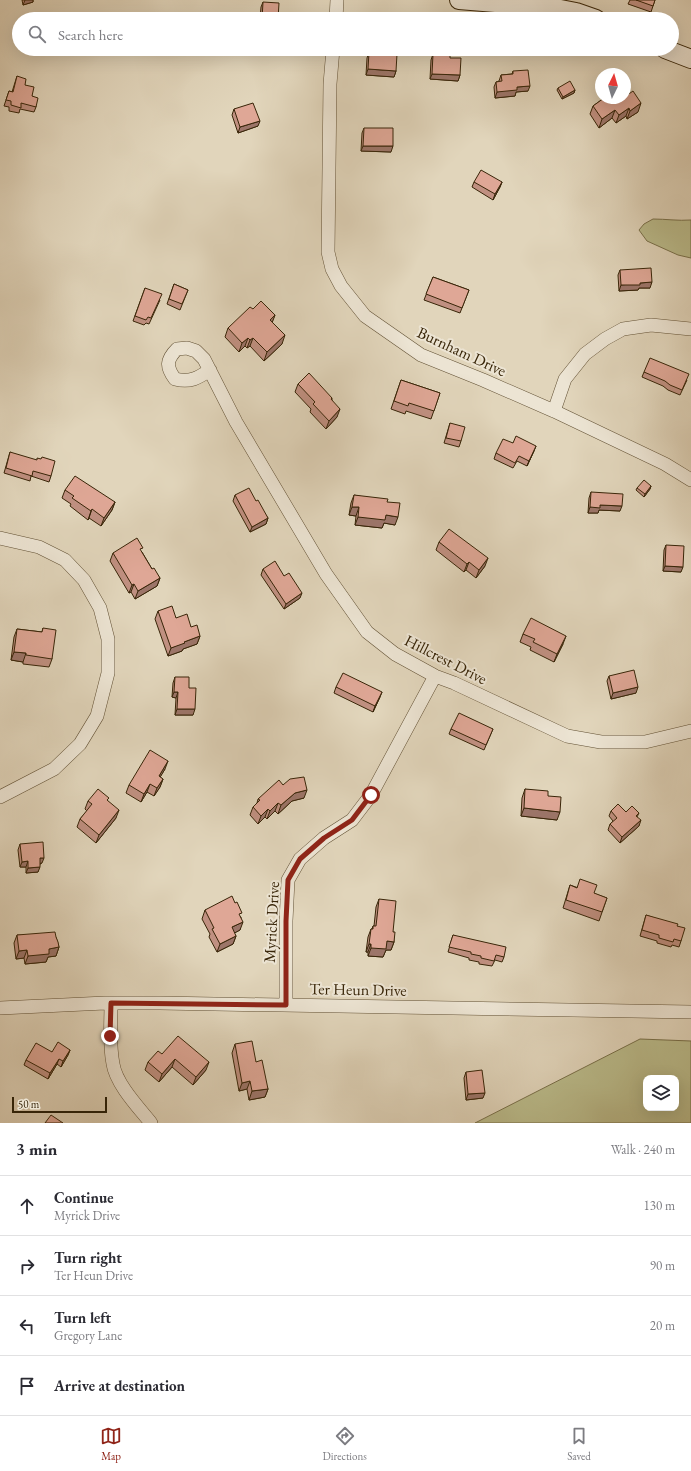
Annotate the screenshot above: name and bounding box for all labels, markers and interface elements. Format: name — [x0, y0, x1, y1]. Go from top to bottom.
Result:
search box — [12, 12, 679, 56]
icon: search — [26, 23, 48, 45]
text: Search here — [58, 25, 123, 44]
north arrow — [595, 68, 631, 104]
street label: Burnham Drive — [414, 322, 510, 381]
street label: Hillcrest Drive — [401, 630, 491, 689]
route start — [362, 786, 380, 804]
street label: Myrick Drive — [259, 881, 284, 963]
street label: Ter Heun Drive — [309, 978, 407, 1001]
route end — [101, 1027, 119, 1045]
map controls — [643, 1075, 679, 1111]
button: layers — [643, 1075, 679, 1111]
scale bar — [12, 1095, 107, 1114]
text: 50 m — [18, 1097, 39, 1111]
text: 3 min — [16, 1138, 57, 1160]
text: Walk · 240 m — [611, 1141, 675, 1158]
text: Continue — [54, 1188, 114, 1207]
icon: ahead — [16, 1195, 38, 1217]
text: 130 m — [644, 1197, 675, 1214]
text: Myrick Drive — [54, 1207, 120, 1224]
text: Turn right — [54, 1248, 122, 1267]
icon: right — [16, 1255, 38, 1277]
text: 90 m — [650, 1257, 675, 1274]
text: Ter Heun Drive — [54, 1267, 133, 1284]
text: Turn left — [54, 1308, 111, 1327]
icon: left — [16, 1315, 38, 1337]
text: 20 m — [650, 1317, 675, 1334]
text: Gregory Lane — [54, 1327, 122, 1344]
icon: arrive — [16, 1375, 38, 1397]
text: Arrive at destination — [54, 1376, 185, 1395]
tab: Map — [100, 1425, 122, 1463]
tab: Directions — [323, 1425, 367, 1463]
tab: Saved — [567, 1425, 591, 1463]

